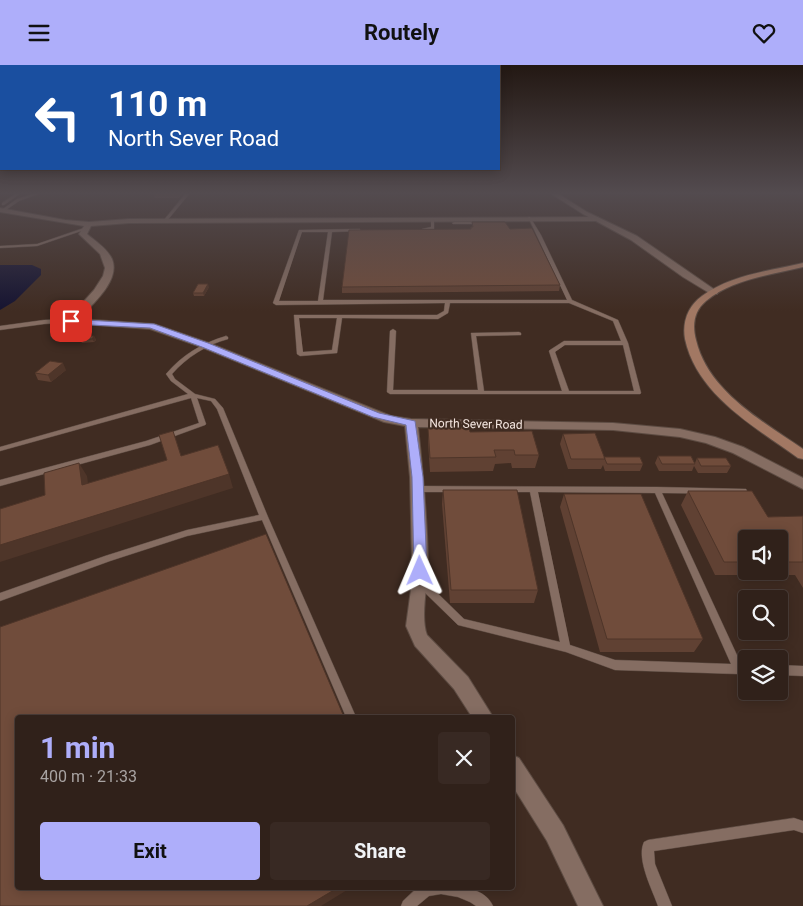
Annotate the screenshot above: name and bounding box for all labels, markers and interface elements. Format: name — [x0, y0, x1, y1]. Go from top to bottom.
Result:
icon: menu — [25, 19, 53, 47]
icon: heart — [750, 19, 778, 47]
text: Routely — [364, 20, 439, 45]
text: 110 m — [108, 84, 207, 125]
icon: left — [25, 85, 90, 150]
text: North Sever Road — [108, 126, 279, 151]
pin — [50, 300, 92, 342]
icon: arrive — [57, 307, 85, 335]
street label: North Sever Road — [429, 416, 523, 432]
map controls — [738, 530, 788, 700]
button: sound — [738, 530, 788, 580]
position arrow — [393, 544, 445, 596]
button: search — [738, 590, 788, 640]
button: layers — [738, 650, 788, 700]
text: 1 min — [40, 730, 115, 765]
button: close — [438, 732, 490, 784]
text: 400 m · 21:33 — [40, 767, 137, 786]
button: Exit — [40, 822, 260, 880]
button: Share — [270, 822, 490, 880]

